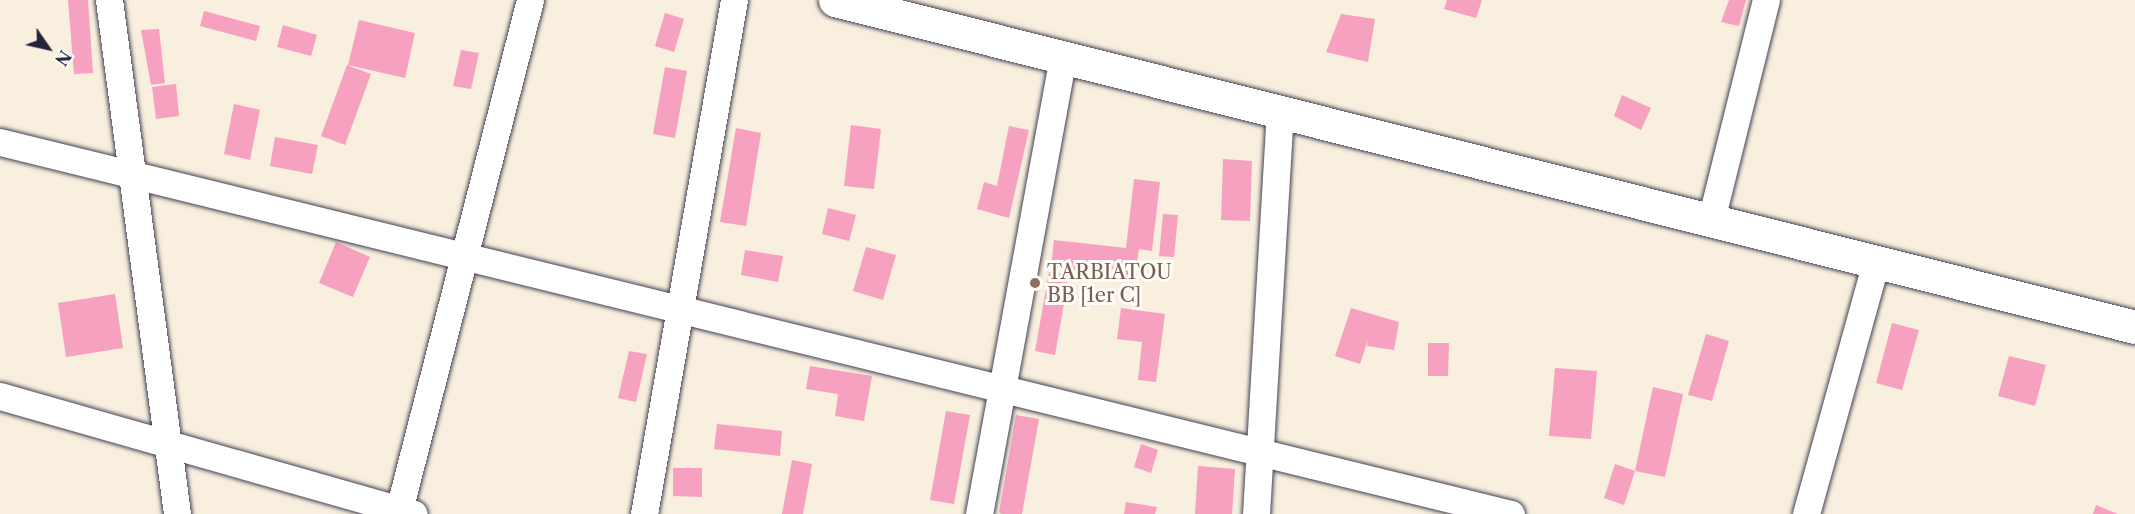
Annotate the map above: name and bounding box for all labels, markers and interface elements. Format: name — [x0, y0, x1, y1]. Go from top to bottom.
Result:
north arrow — [18, 18, 78, 78]
text: N — [51, 47, 75, 69]
place label: TARBIATOU BB [1er C] — [1047, 260, 1172, 307]
marker: TARBIATOU BB [1er C] — [1028, 276, 1042, 290]

